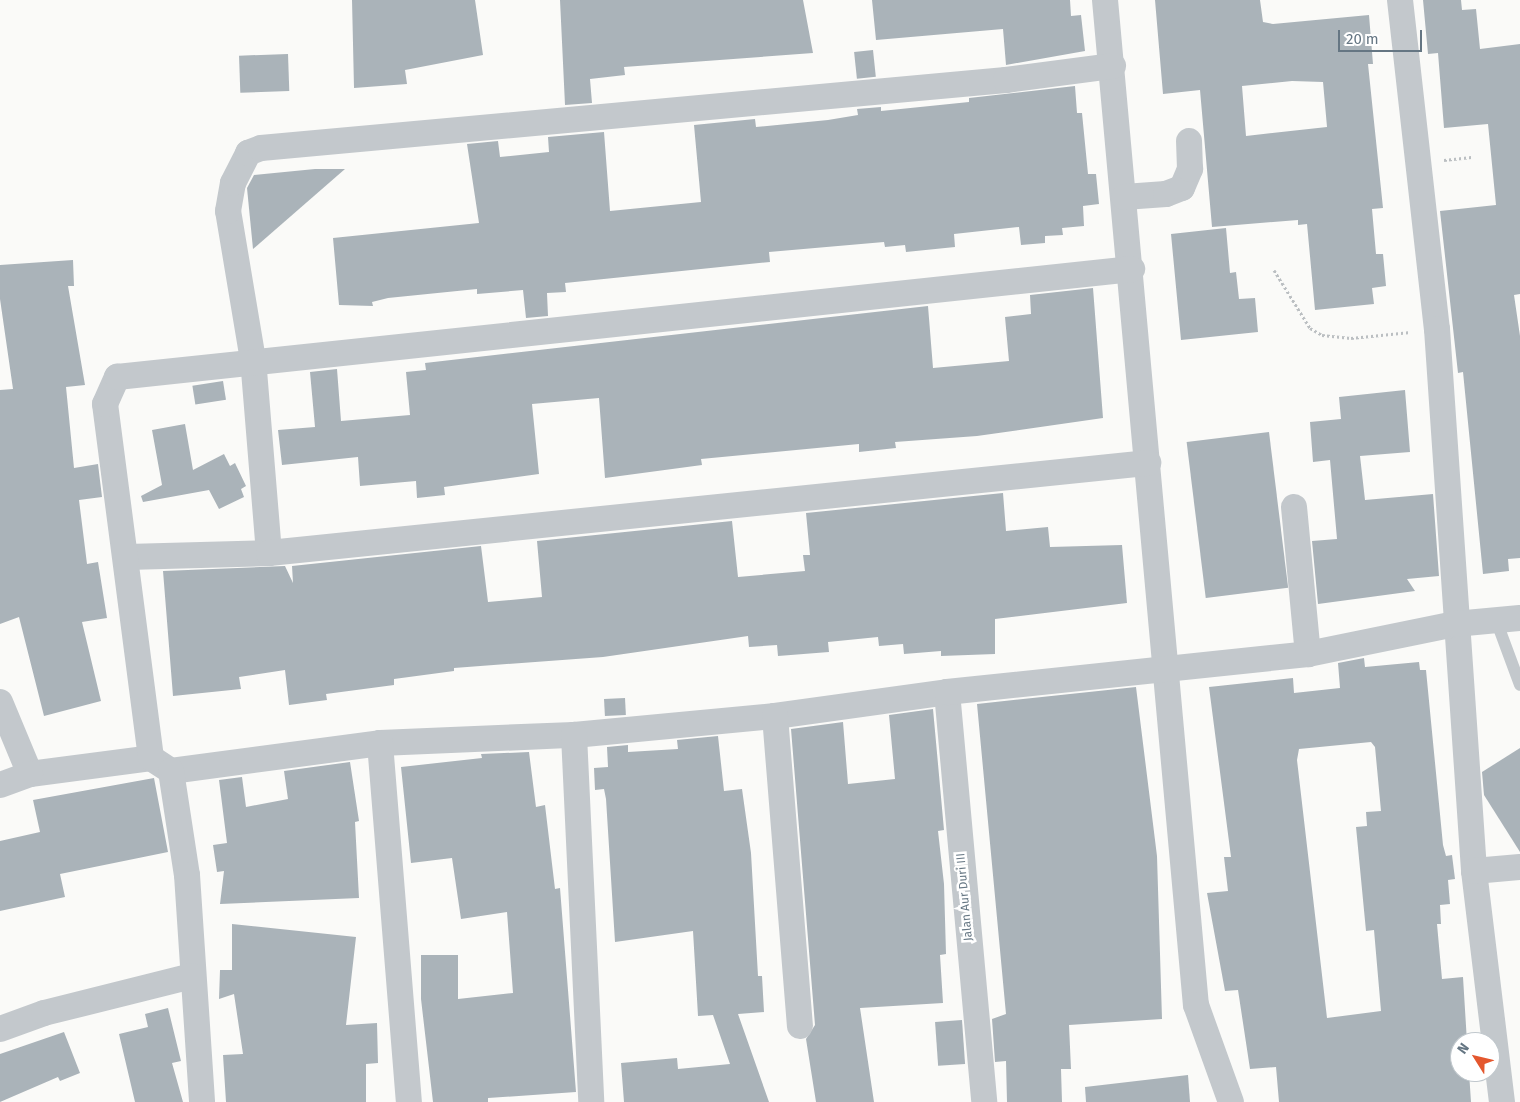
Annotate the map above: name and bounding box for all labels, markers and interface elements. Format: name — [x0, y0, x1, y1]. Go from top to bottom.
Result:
scale bar — [1340, 20, 1424, 52]
text: 20 m — [1346, 30, 1379, 48]
street label: Jalan Aur Duri III — [954, 852, 976, 942]
north arrow — [1450, 1032, 1500, 1082]
text: N — [1454, 1040, 1473, 1057]

